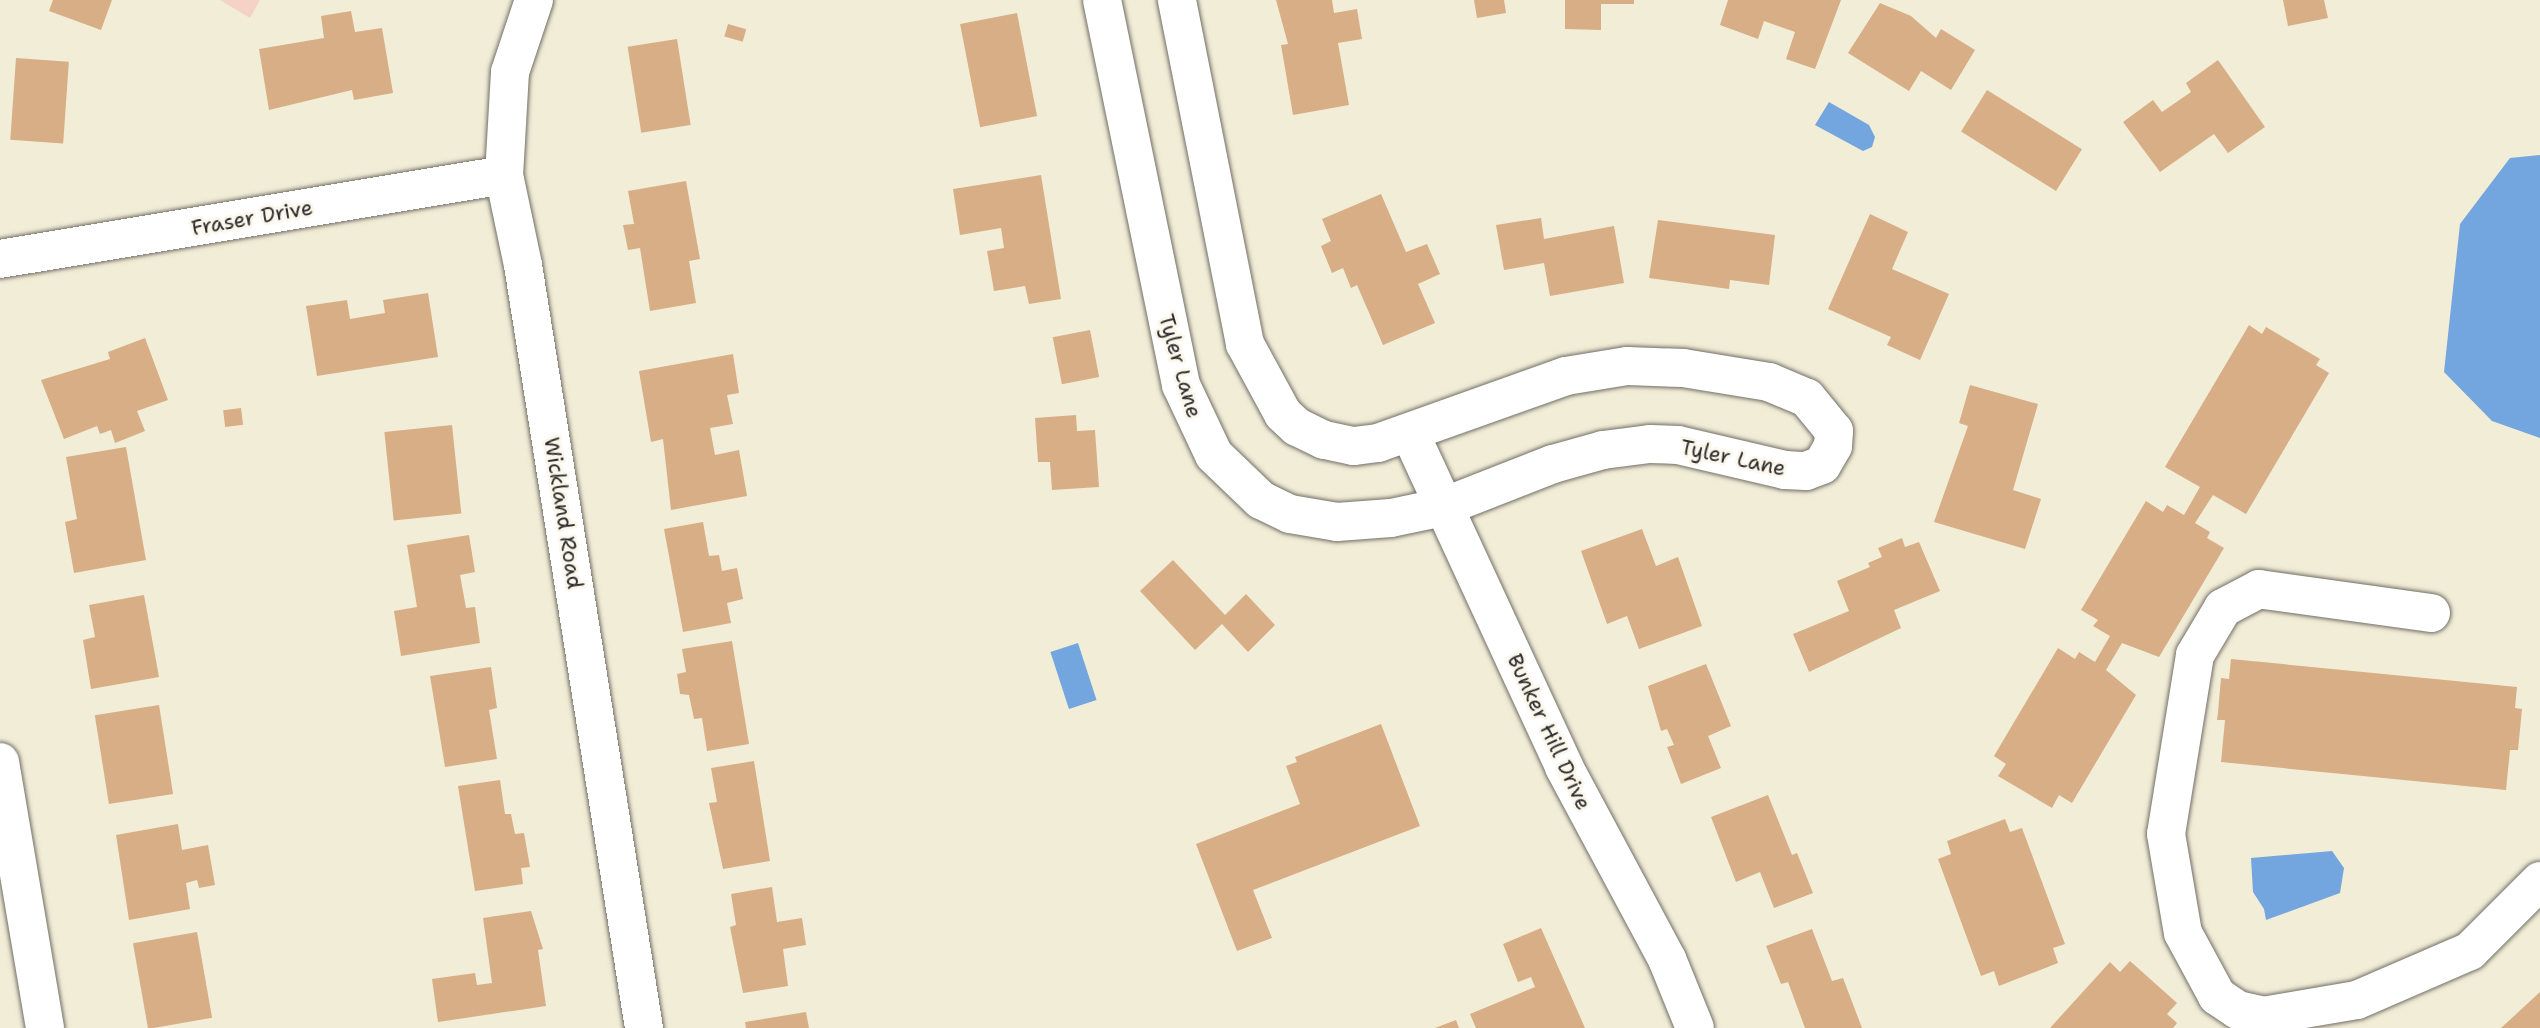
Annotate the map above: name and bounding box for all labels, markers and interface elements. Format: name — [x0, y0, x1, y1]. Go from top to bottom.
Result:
street label: Fraser Drive — [189, 195, 315, 241]
street label: Tyler Lane — [1153, 311, 1207, 421]
street label: Wickland Road — [539, 435, 587, 591]
street label: Tyler Lane — [1678, 435, 1788, 481]
street label: Bunker Hill Drive — [1502, 650, 1596, 814]

